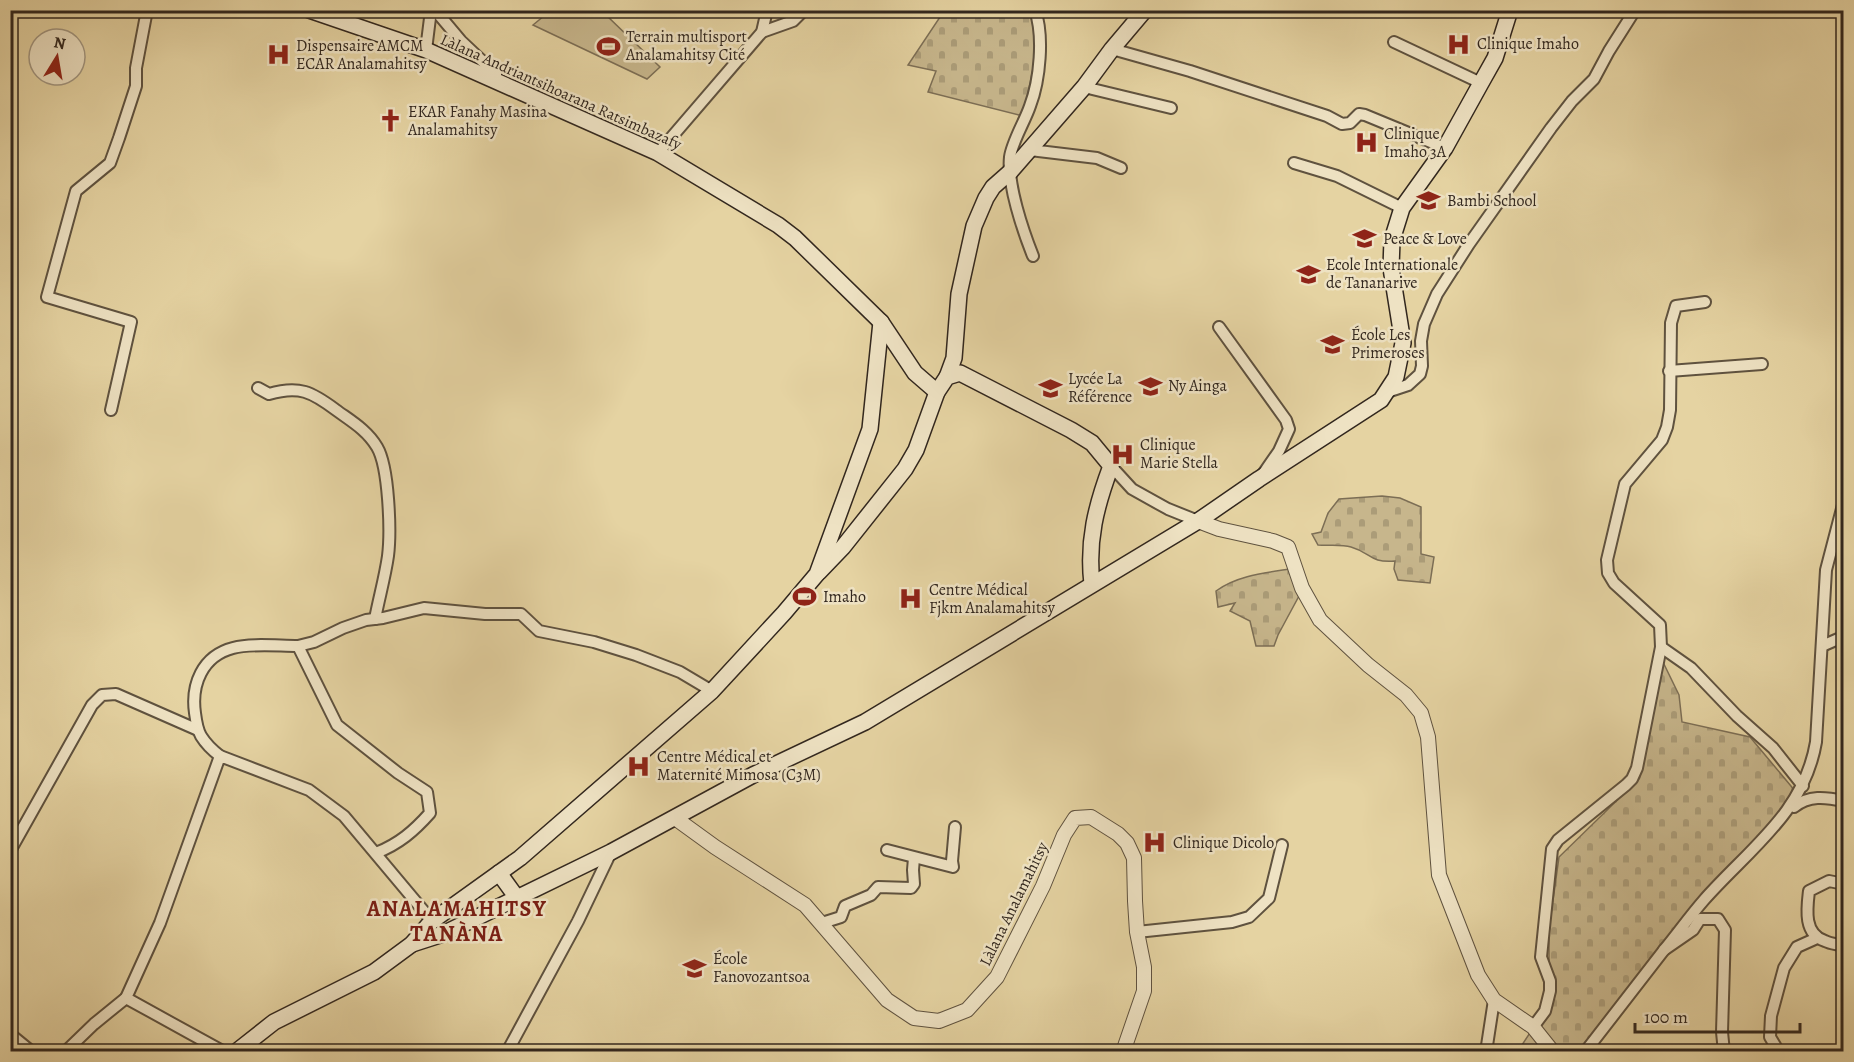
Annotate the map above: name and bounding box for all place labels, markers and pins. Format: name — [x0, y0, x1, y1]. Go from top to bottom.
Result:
place label: Terrain multisport Analamahitsy Cité — [625, 26, 747, 66]
hospital icon: Clinique Imaho — [1446, 31, 1472, 57]
sports icon: Terrain multisport Analamahitsy Cité — [595, 33, 621, 59]
place label: Clinique Imaho — [1477, 33, 1579, 55]
place label: Dispensaire AMCM ECAR Analamahitsy — [296, 35, 428, 75]
hospital icon: Dispensaire AMCM ECAR Analamahitsy — [265, 42, 291, 68]
place label: EKAR Fanahy Masina Analamahitsy — [407, 101, 548, 141]
church icon: EKAR Fanahy Masina Analamahitsy — [377, 108, 403, 134]
place label: Clinique Imaho 3A — [1384, 123, 1447, 163]
hospital icon: Clinique Imaho 3A — [1353, 130, 1379, 156]
school or university icon: Bambi School — [1416, 188, 1442, 214]
place label: Bambi School — [1447, 190, 1537, 212]
school or university icon: Peace & Love — [1352, 226, 1378, 252]
place label: Peace & Love — [1383, 228, 1467, 250]
place label: Ecole Internationale de Tananarive — [1326, 254, 1458, 294]
school or university icon: Ecole Internationale de Tananarive — [1295, 261, 1321, 287]
place label: École Les Primeroses — [1351, 324, 1425, 364]
school or university icon: École Les Primeroses — [1320, 331, 1346, 357]
place label: Lycée La Référence — [1068, 368, 1132, 408]
school or university icon: Ny Ainga — [1137, 373, 1163, 399]
school or university icon: Lycée La Référence — [1037, 375, 1063, 401]
place label: Ny Ainga — [1168, 375, 1227, 397]
place label: Clinique Marie Stella — [1140, 434, 1219, 474]
hospital icon: Clinique Marie Stella — [1109, 441, 1135, 467]
place label: Centre Médical Fjkm Analamahitsy — [929, 579, 1056, 619]
sports icon: Imaho — [792, 584, 818, 610]
place label: Imaho — [823, 586, 866, 608]
hospital icon: Centre Médical Fjkm Analamahitsy — [898, 586, 924, 612]
place label: Centre Médical et Maternité Mimosa (C3M) — [657, 746, 821, 786]
hospital icon: Centre Médical et Maternité Mimosa (C3M) — [626, 753, 652, 779]
hospital icon: Clinique Dicolo — [1142, 830, 1168, 856]
place label: Clinique Dicolo — [1173, 832, 1274, 854]
place label: École Fanovozantsoa — [713, 948, 811, 988]
school or university icon: École Fanovozantsoa — [682, 955, 708, 981]

